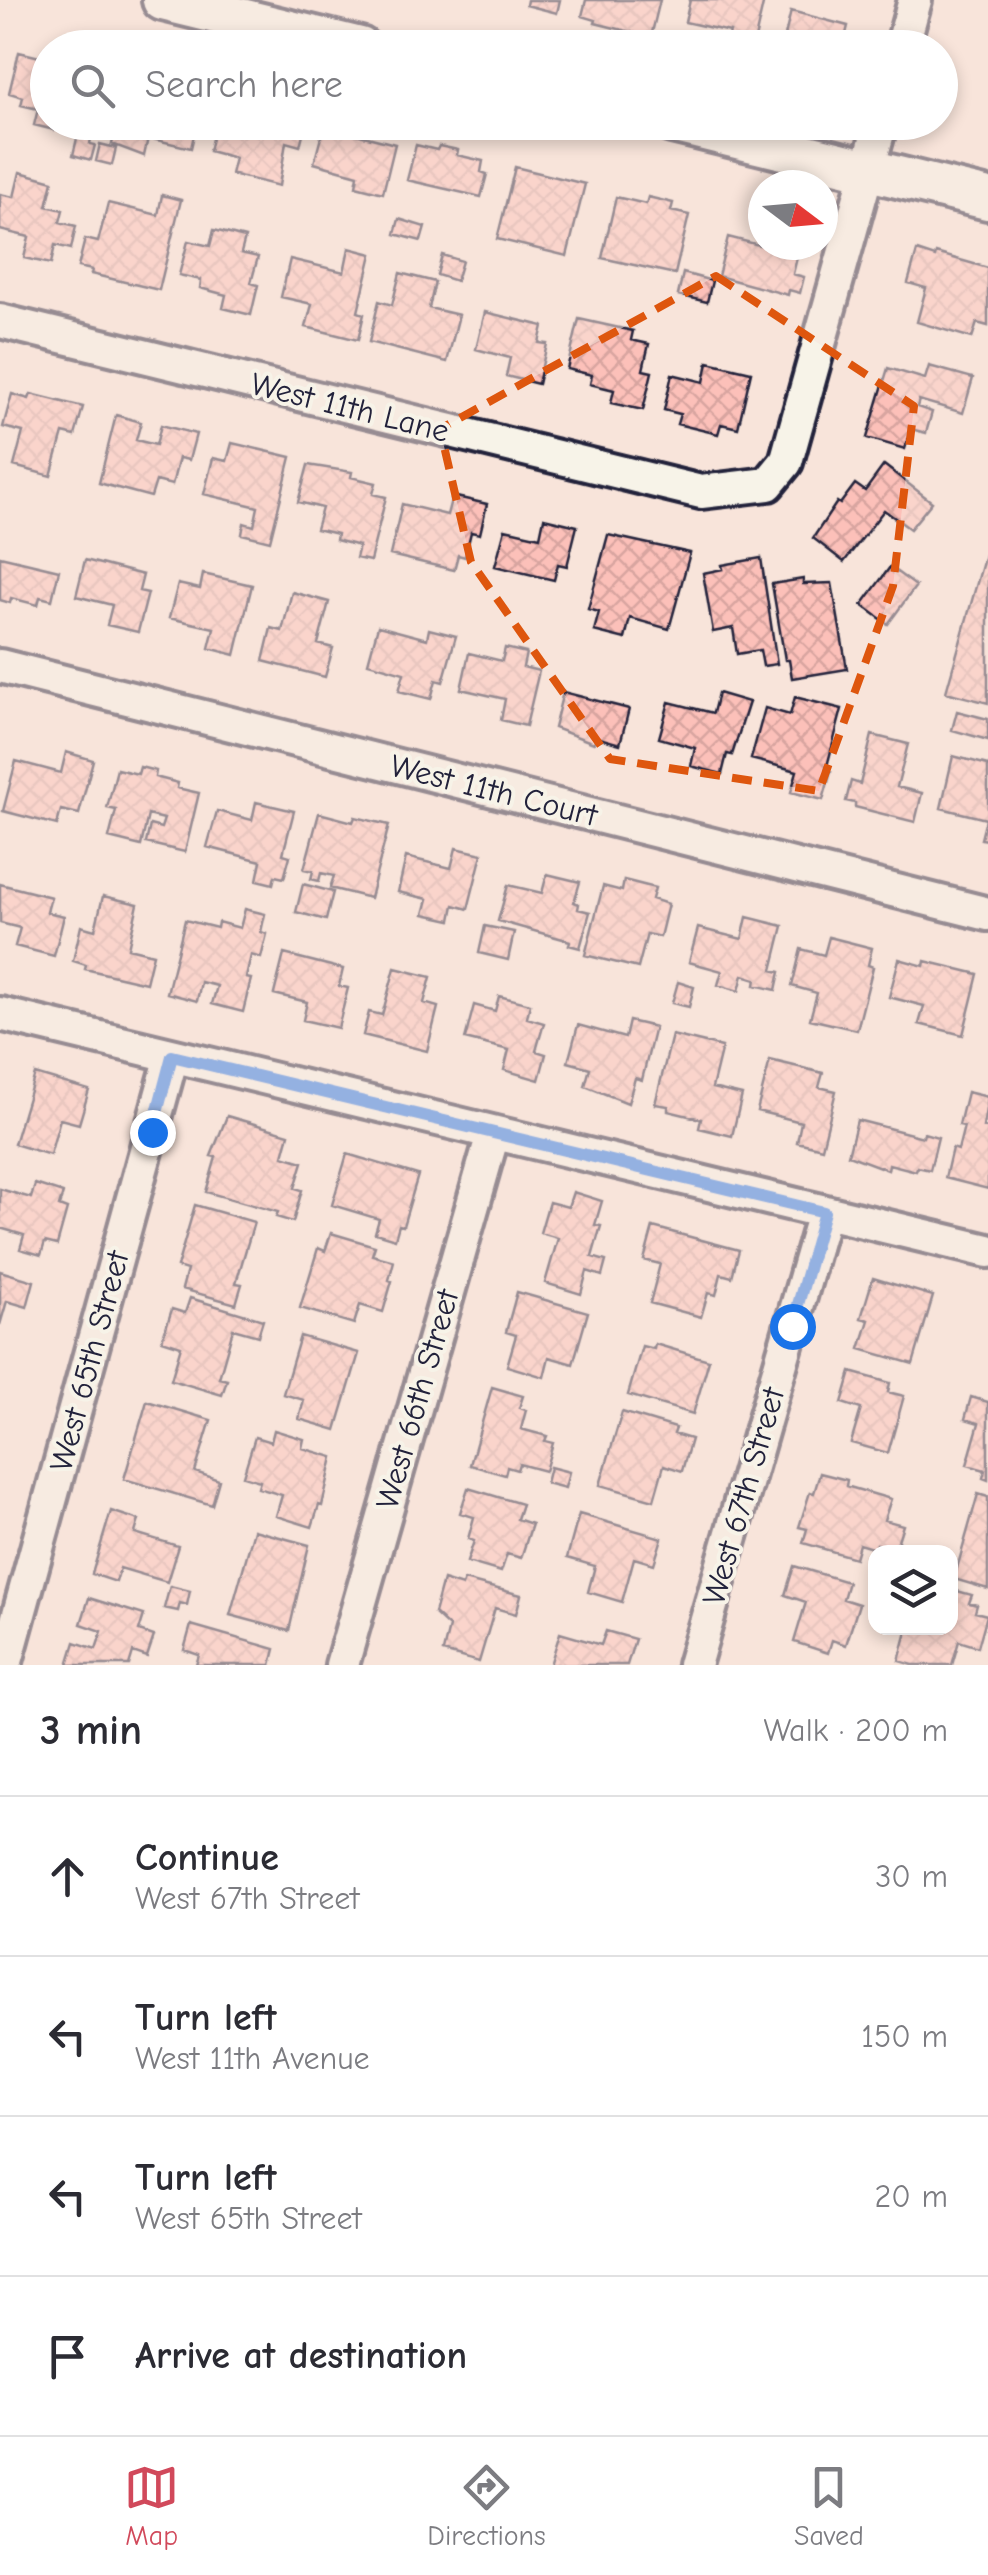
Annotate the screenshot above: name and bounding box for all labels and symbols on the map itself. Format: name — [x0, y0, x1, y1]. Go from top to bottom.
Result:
north arrow — [748, 170, 838, 260]
street label: West 11th Lane — [247, 365, 453, 450]
street label: West 11th Court — [387, 747, 602, 834]
route end — [130, 1110, 176, 1156]
street label: West 65th Street — [42, 1246, 137, 1475]
street label: West 66th Street — [368, 1284, 467, 1513]
route start — [770, 1304, 816, 1350]
street label: West 67th Street — [695, 1382, 792, 1609]

